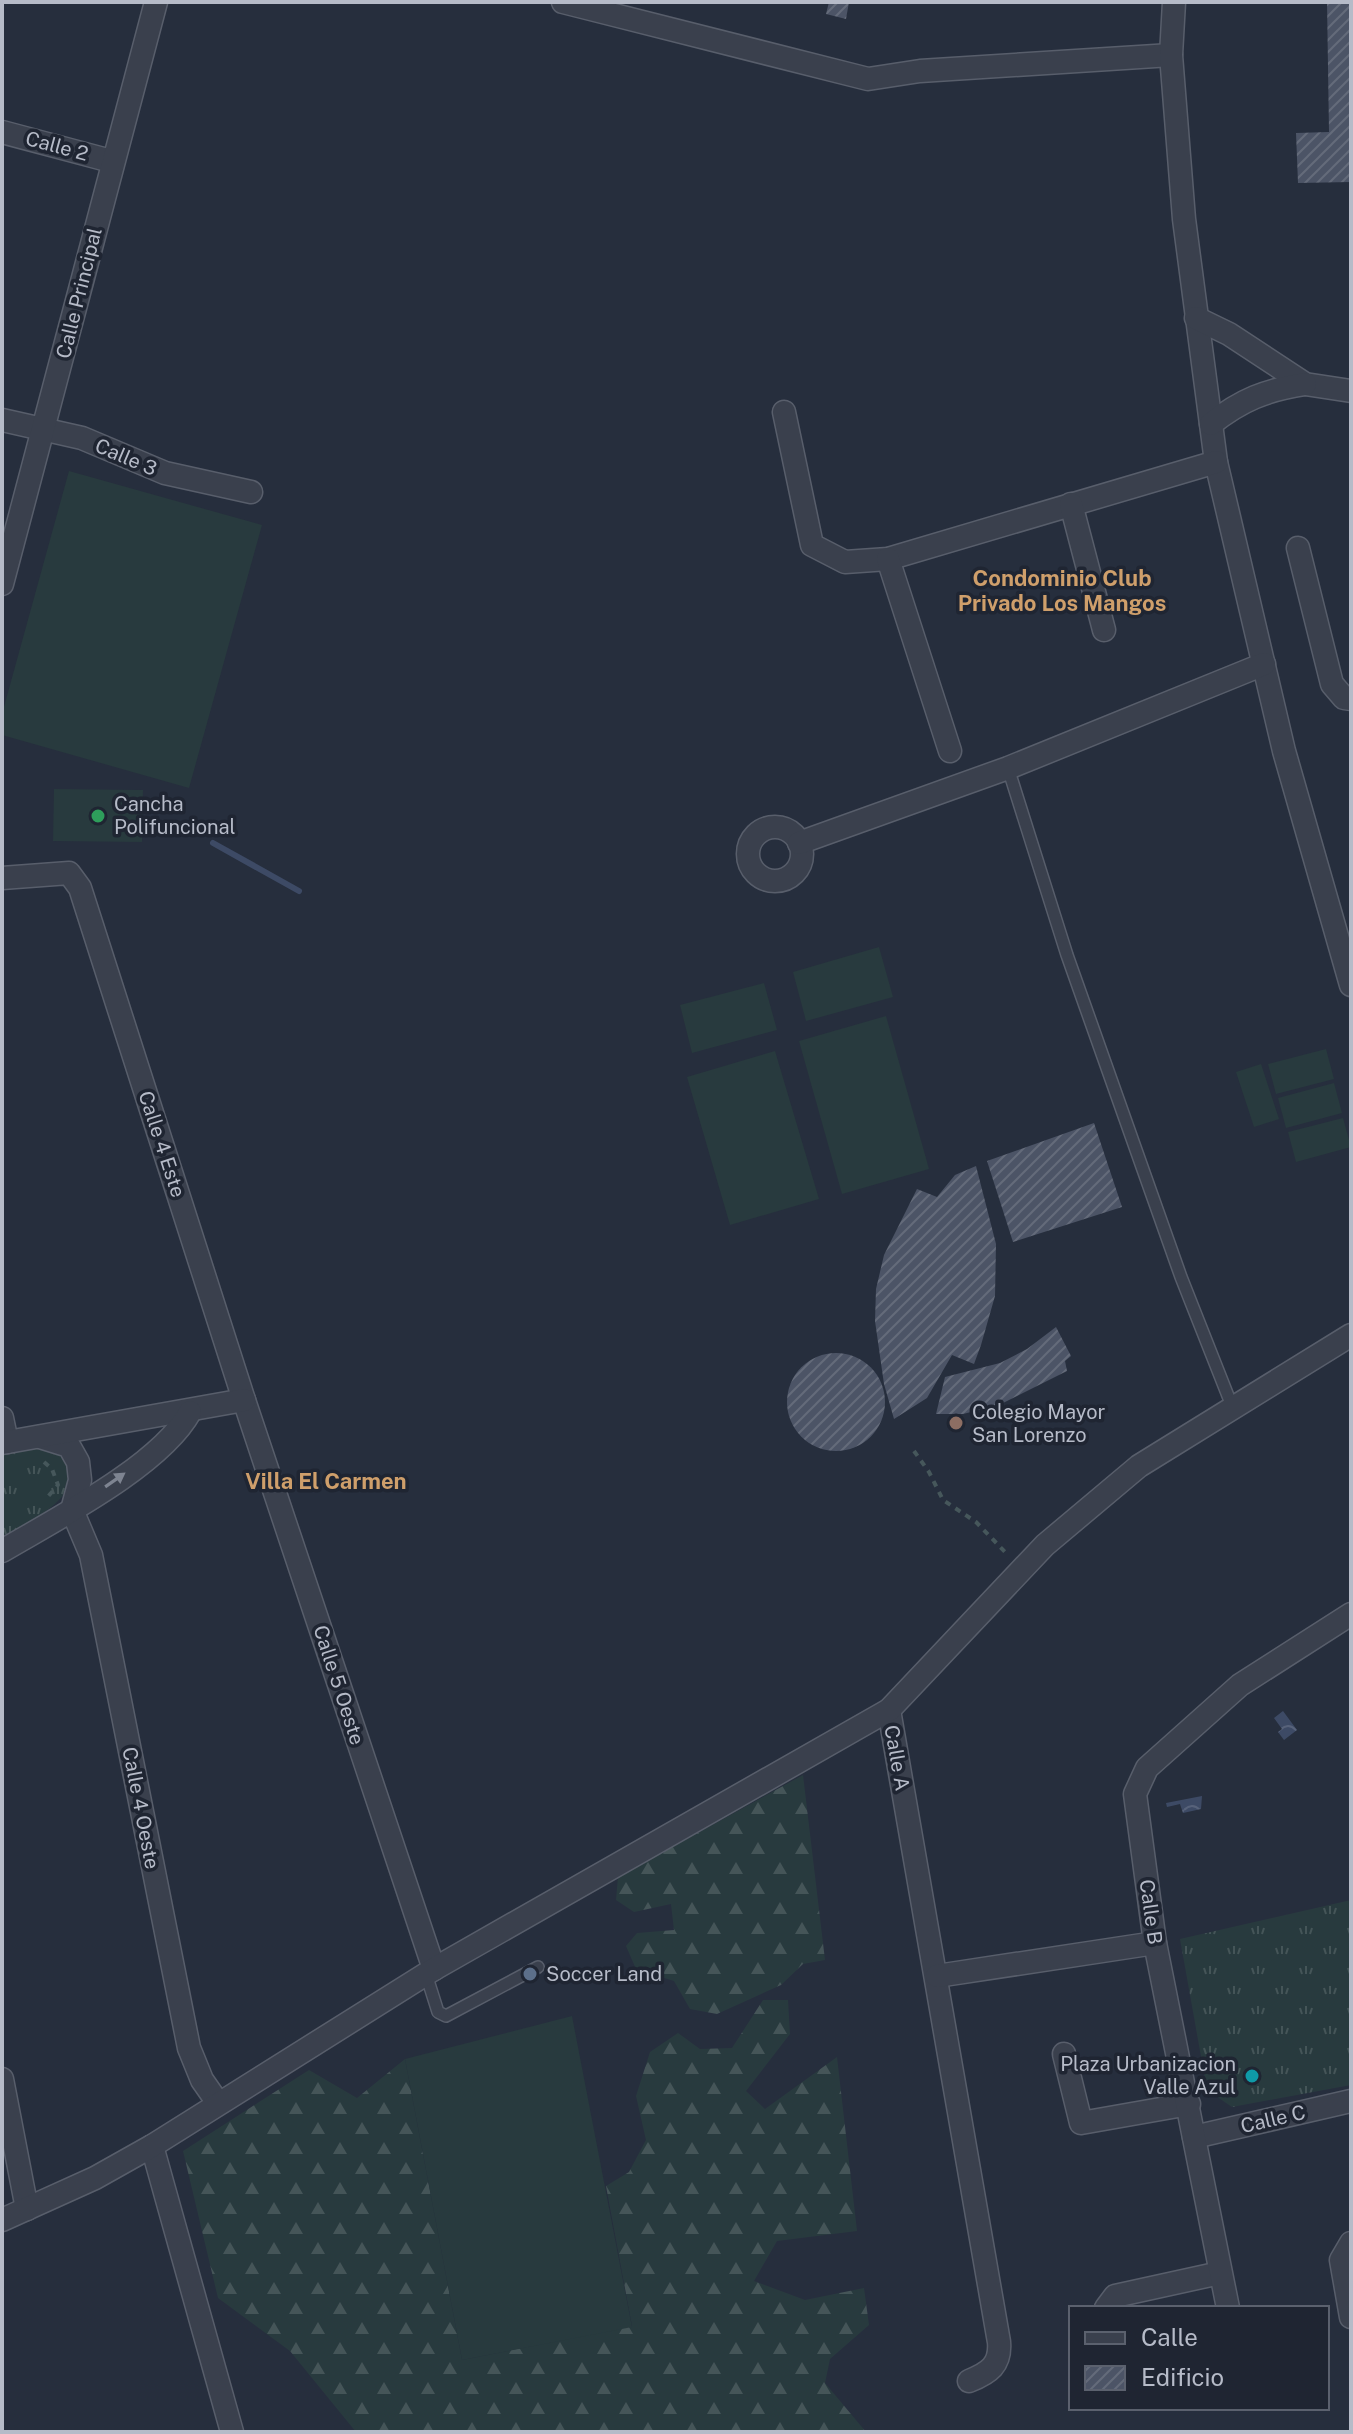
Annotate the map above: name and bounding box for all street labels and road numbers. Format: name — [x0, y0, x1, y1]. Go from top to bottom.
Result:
street label: Calle 2 — [23, 126, 91, 166]
street label: Calle Principal — [51, 225, 107, 361]
street label: Calle 3 — [92, 433, 160, 481]
street label: Calle 4 Este — [134, 1088, 190, 1200]
street label: Calle 5 Oeste — [308, 1622, 370, 1748]
street label: Calle A — [879, 1723, 915, 1793]
street label: Calle 4 Oeste — [117, 1745, 165, 1871]
street label: Calle B — [1135, 1878, 1167, 1946]
street label: Calle C — [1238, 2100, 1308, 2138]

